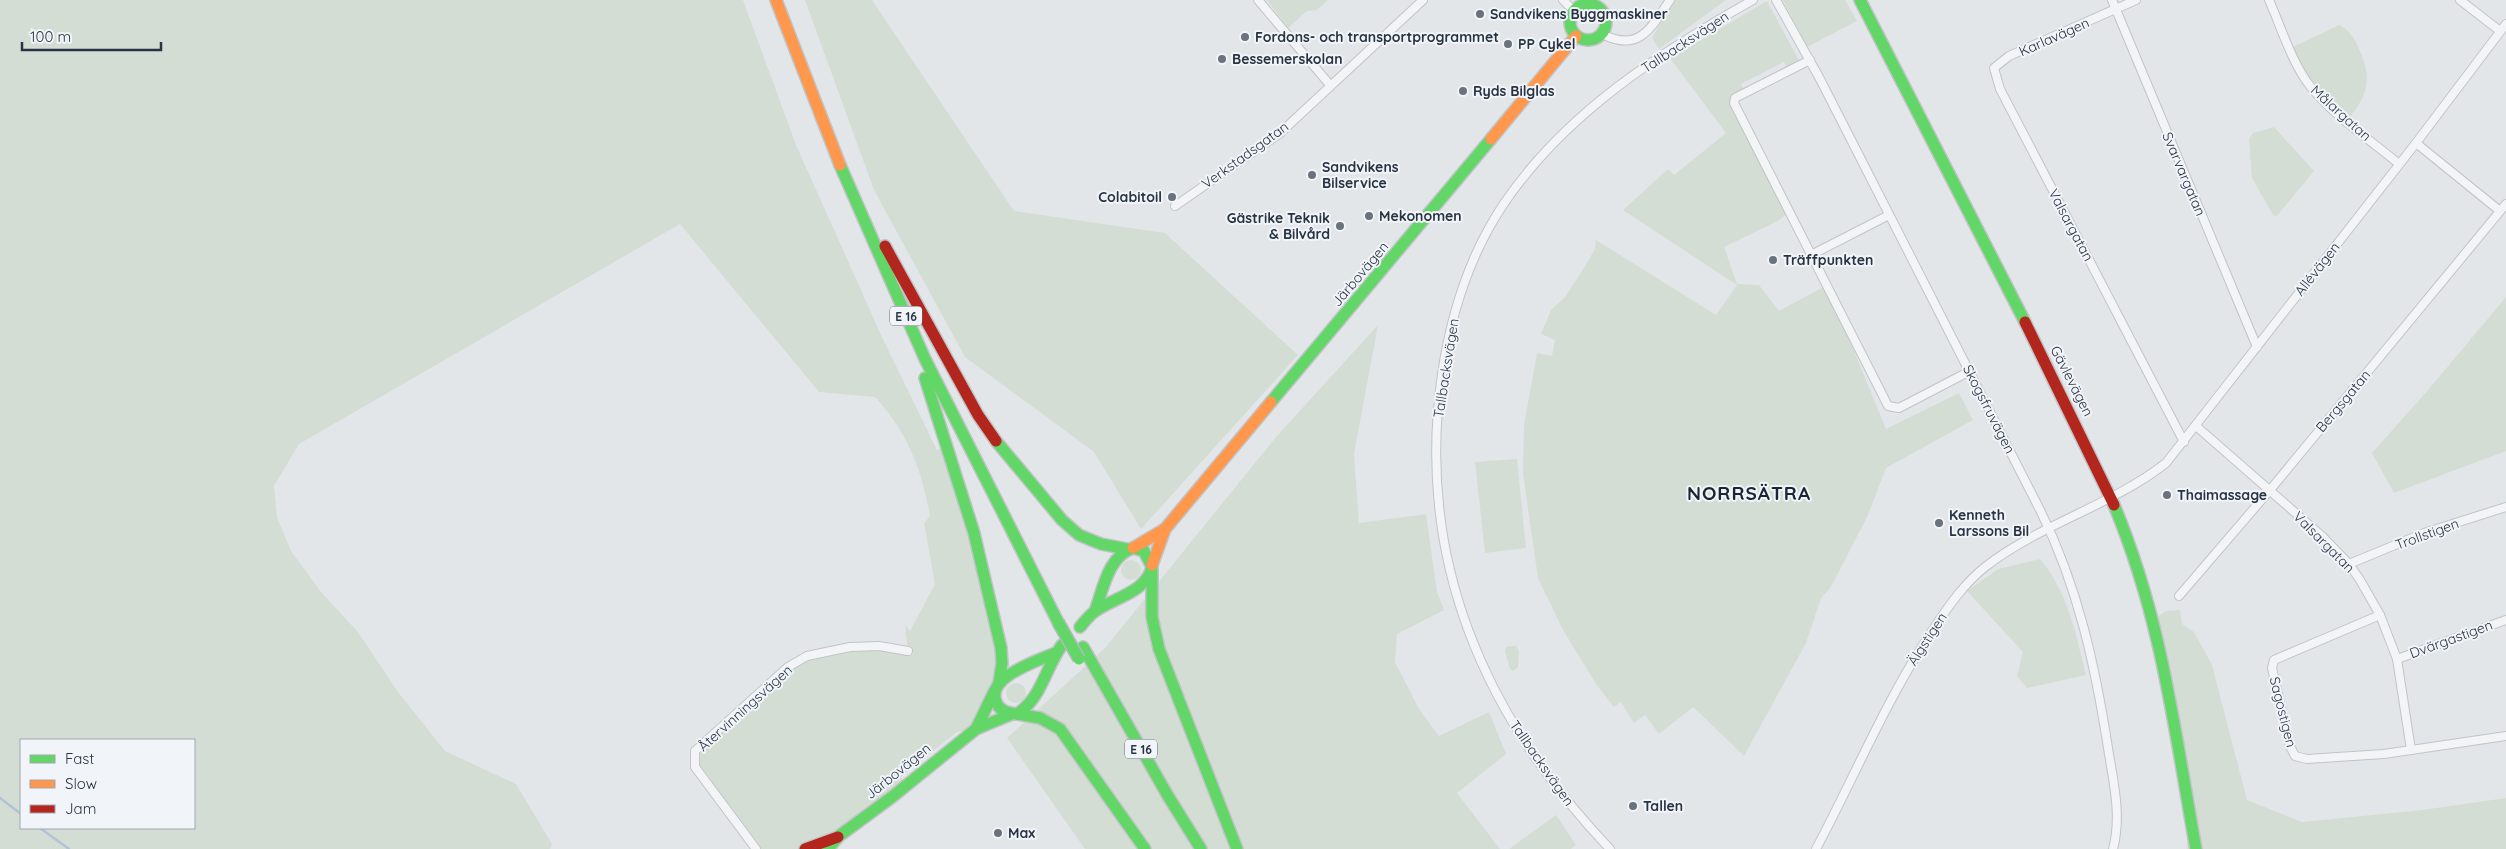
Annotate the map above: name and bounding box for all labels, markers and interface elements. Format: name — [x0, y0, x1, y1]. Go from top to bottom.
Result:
place label: Sandvikens Byggmaskiner — [1490, 5, 1668, 23]
street label: Tallbacksvägen — [1638, 7, 1732, 77]
marker: Sandvikens Byggmaskiner — [1474, 8, 1486, 20]
street label: Karlavägen — [2016, 13, 2092, 61]
scale bar — [22, 20, 161, 52]
text: 100 m — [30, 27, 71, 46]
place label: Fordons- och transportprogrammet — [1255, 28, 1499, 46]
marker: Fordons- och transportprogrammet — [1239, 31, 1251, 43]
place label: PP Cykel — [1518, 35, 1576, 53]
marker: PP Cykel — [1502, 38, 1514, 50]
place label: Bessemerskolan — [1232, 50, 1342, 68]
marker: Bessemerskolan — [1216, 53, 1228, 65]
street label: Målargatan — [2307, 81, 2375, 145]
place label: Ryds Bilglas — [1473, 82, 1555, 100]
marker: Ryds Bilglas — [1457, 85, 1469, 97]
street label: Verkstadsgatan — [1198, 117, 1292, 193]
street label: Svarvargatan — [2158, 129, 2210, 219]
place label: Sandvikens Bilservice — [1322, 158, 1399, 192]
marker: Sandvikens Bilservice — [1306, 169, 1318, 181]
street label: Valsargatan — [2044, 186, 2098, 264]
place label: Colabitoil — [1098, 188, 1162, 206]
marker: Colabitoil — [1166, 191, 1178, 203]
place label: Mekonomen — [1379, 207, 1462, 225]
place label: Gästrike Teknik & Bilvård — [1227, 209, 1330, 243]
marker: Mekonomen — [1363, 210, 1375, 222]
marker: Gästrike Teknik & Bilvård — [1334, 220, 1346, 232]
street label: Järbovägen — [1328, 238, 1392, 310]
street label: Allévägen — [2290, 238, 2344, 300]
place label: Träffpunkten — [1783, 251, 1873, 269]
marker: Träffpunkten — [1767, 254, 1779, 266]
road number: E 16 — [890, 306, 922, 326]
street label: Tallbacksvägen — [1429, 317, 1463, 419]
street label: Gävlevägen — [2047, 343, 2097, 419]
street label: Skogsfruvägen — [1959, 362, 2019, 456]
street label: Bergsgatan — [2312, 366, 2374, 436]
district label: NORRSÄTRA — [1687, 481, 1811, 505]
place label: Thaimassage — [2177, 486, 2267, 504]
marker: Thaimassage — [2161, 489, 2173, 501]
place label: Kenneth Larssons Bil — [1949, 506, 2029, 540]
street label: Valsargatan — [2289, 507, 2359, 577]
street label: Trollstigen — [2393, 514, 2461, 554]
marker: Kenneth Larssons Bil — [1933, 517, 1945, 529]
street label: Älgstigen — [1903, 609, 1951, 669]
street label: Dvärgastigen — [2407, 616, 2495, 662]
street label: Återvinningsvägen — [694, 661, 796, 755]
street label: Sagostigen — [2266, 675, 2300, 749]
street label: Tallbacksvägen — [1506, 717, 1578, 809]
legend — [20, 739, 195, 829]
street label: Järbovägen — [862, 739, 934, 803]
road number: E 16 — [1125, 740, 1157, 759]
text: Fast — [65, 749, 94, 768]
text: Slow — [65, 774, 97, 793]
place label: Tallen — [1643, 797, 1683, 815]
text: Jam — [65, 799, 96, 818]
marker: Tallen — [1627, 800, 1639, 812]
place label: Max — [1008, 824, 1035, 842]
marker: Max — [992, 827, 1004, 839]

